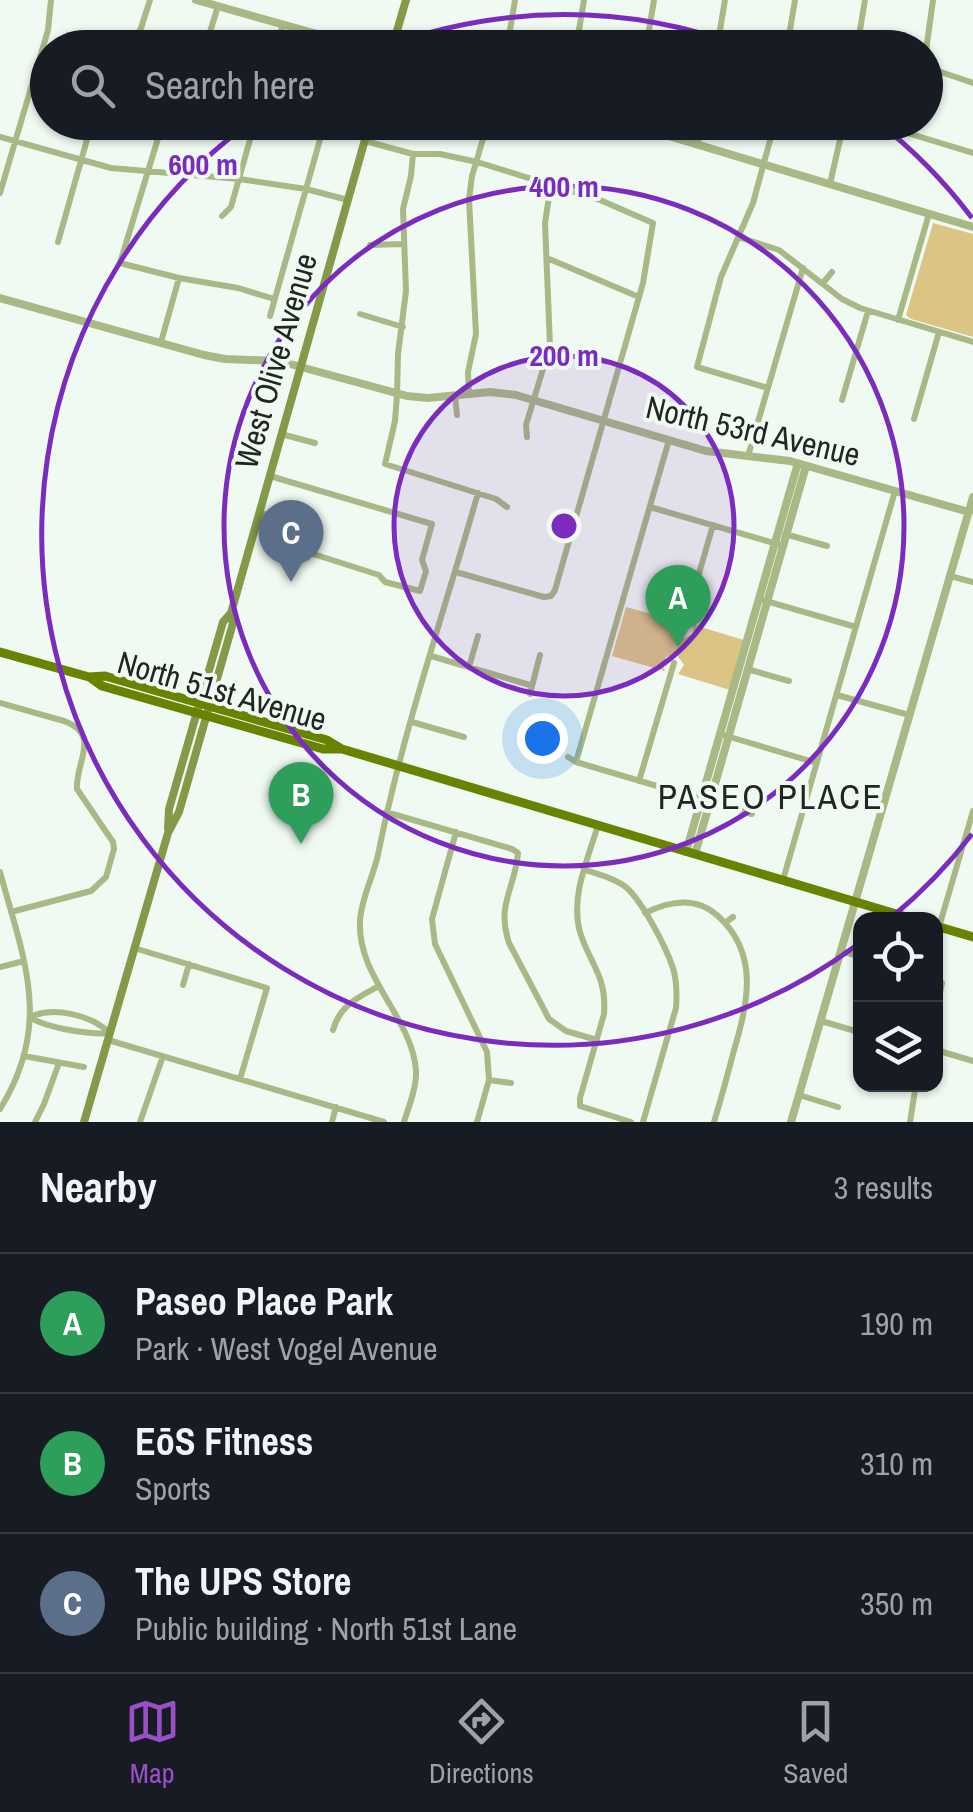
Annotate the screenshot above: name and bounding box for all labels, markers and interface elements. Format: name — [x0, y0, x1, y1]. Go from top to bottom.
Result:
search box — [30, 30, 943, 140]
icon: search — [65, 58, 120, 113]
text: Search here — [145, 60, 315, 111]
text: 600 m — [168, 144, 238, 184]
text: 400 m — [529, 166, 599, 206]
street label: West Olive Avenue — [224, 248, 327, 474]
text: 200 m — [529, 335, 599, 375]
street label: North 53rd Avenue — [642, 385, 864, 476]
pin: C — [258, 500, 324, 582]
centre of rings — [546, 508, 582, 544]
pin: A — [646, 564, 710, 647]
street label: North 51st Avenue — [113, 640, 332, 741]
your location — [517, 713, 568, 764]
pin: B — [268, 762, 334, 844]
district label: PASEO PLACE — [658, 773, 884, 820]
map controls — [853, 912, 943, 1092]
button: locate — [853, 912, 943, 1002]
button: layers — [853, 1002, 943, 1092]
text: Nearby — [40, 1159, 157, 1215]
text: 3 results — [834, 1166, 933, 1209]
text: Paseo Place Park — [135, 1276, 393, 1327]
text: A — [63, 1302, 82, 1345]
text: 190 m — [860, 1302, 933, 1345]
text: Park · West Vogel Avenue — [135, 1327, 438, 1370]
text: EōS Fitness — [135, 1416, 313, 1467]
text: B — [63, 1442, 82, 1485]
text: 310 m — [860, 1442, 933, 1485]
text: Sports — [135, 1467, 211, 1510]
text: The UPS Store — [135, 1556, 351, 1607]
text: C — [63, 1582, 82, 1625]
text: 350 m — [860, 1582, 933, 1625]
text: Public building · North 51st Lane — [135, 1607, 517, 1650]
tab: Map — [125, 1694, 180, 1792]
tab: Directions — [429, 1694, 534, 1792]
tab: Saved — [783, 1694, 848, 1792]

